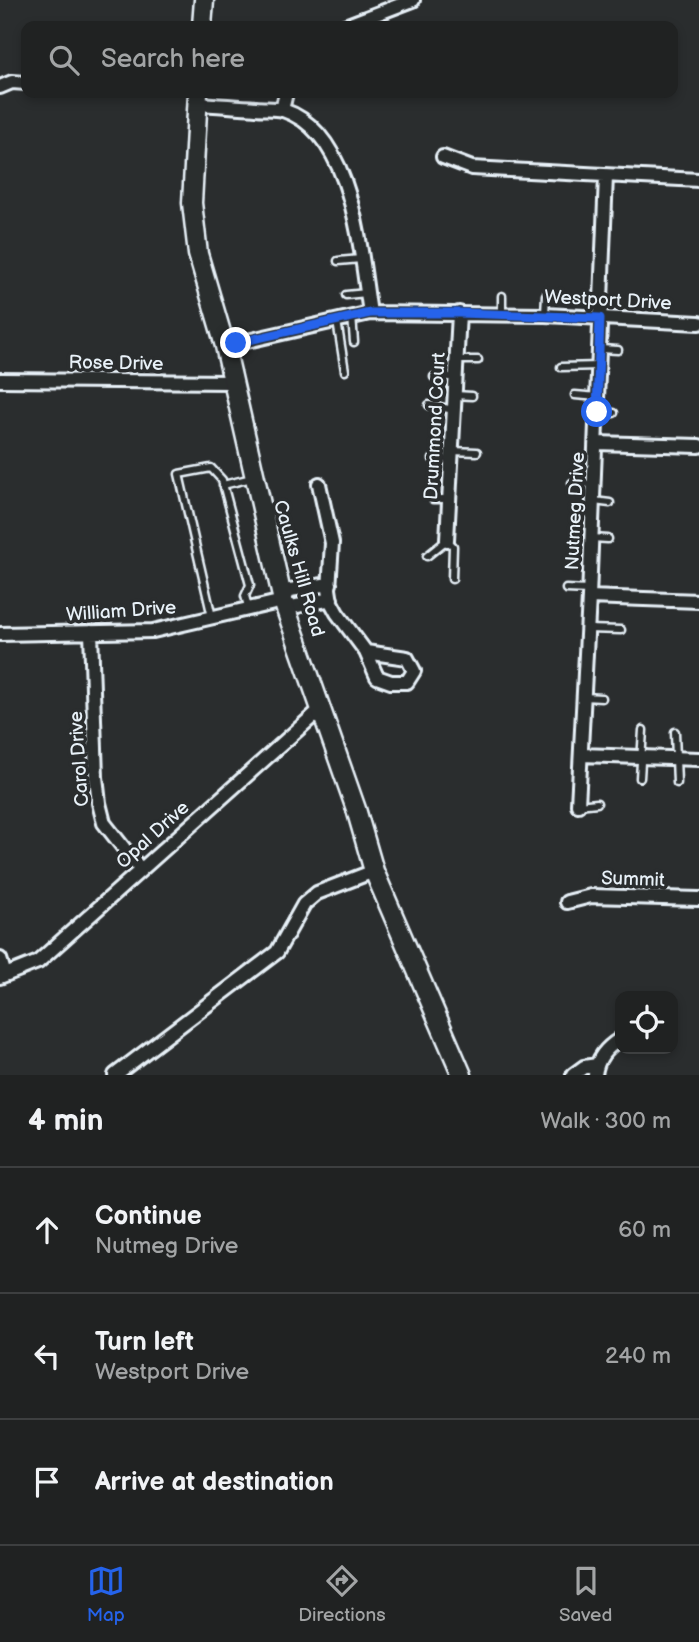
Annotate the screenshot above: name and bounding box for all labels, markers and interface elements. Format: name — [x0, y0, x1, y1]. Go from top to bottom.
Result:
search box — [21, 21, 678, 98]
icon: search — [45, 41, 83, 79]
text: Search here — [101, 44, 245, 75]
street label: Westport Drive — [544, 286, 672, 315]
route end — [220, 327, 251, 358]
street label: Rose Drive — [68, 351, 164, 376]
street label: Drummond Court — [420, 351, 451, 501]
route start — [581, 396, 612, 427]
street label: Nutmeg Drive — [561, 451, 590, 571]
street label: Caulks Hill Road — [268, 498, 329, 639]
street label: William Drive — [65, 596, 177, 627]
street label: Carol Drive — [65, 710, 94, 807]
street label: Opal Drive — [112, 796, 194, 874]
street label: Summit — [601, 867, 665, 892]
map controls — [615, 991, 678, 1054]
button: locate — [615, 991, 678, 1054]
text: 4 min — [28, 1103, 103, 1139]
text: Walk · 300 m — [540, 1107, 671, 1135]
text: Continue — [95, 1201, 202, 1232]
icon: ahead — [28, 1211, 66, 1249]
text: 60 m — [618, 1216, 671, 1244]
text: Nutmeg Drive — [95, 1232, 238, 1260]
text: Turn left — [95, 1327, 194, 1358]
icon: left — [28, 1337, 66, 1375]
text: 240 m — [605, 1342, 671, 1370]
text: Westport Drive — [95, 1358, 249, 1386]
icon: arrive — [28, 1463, 66, 1501]
text: Arrive at destination — [95, 1467, 334, 1498]
tab: Map — [87, 1562, 125, 1627]
tab: Directions — [298, 1562, 386, 1627]
tab: Saved — [559, 1562, 612, 1627]

